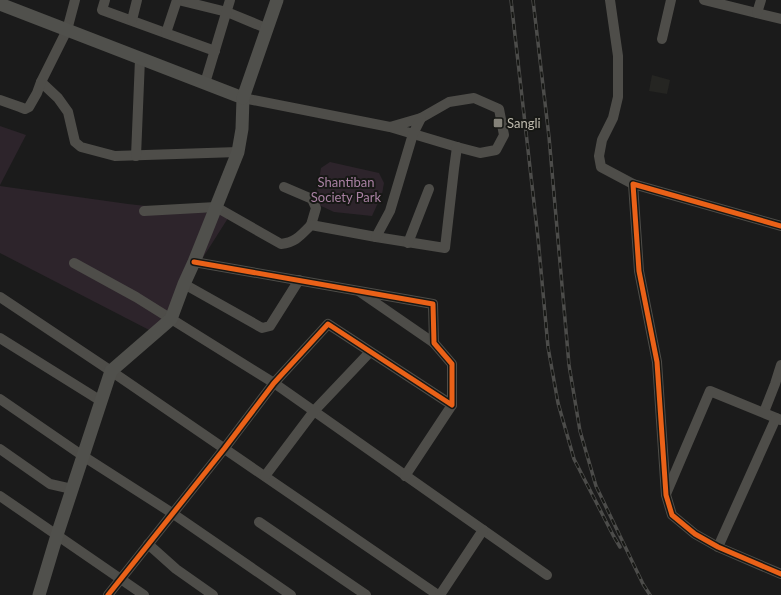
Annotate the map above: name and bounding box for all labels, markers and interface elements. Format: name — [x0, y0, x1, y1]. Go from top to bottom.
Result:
place label: Sangli — [507, 115, 541, 131]
marker: Sangli — [492, 117, 504, 129]
park label: Shantiban Society Park — [311, 174, 382, 205]

